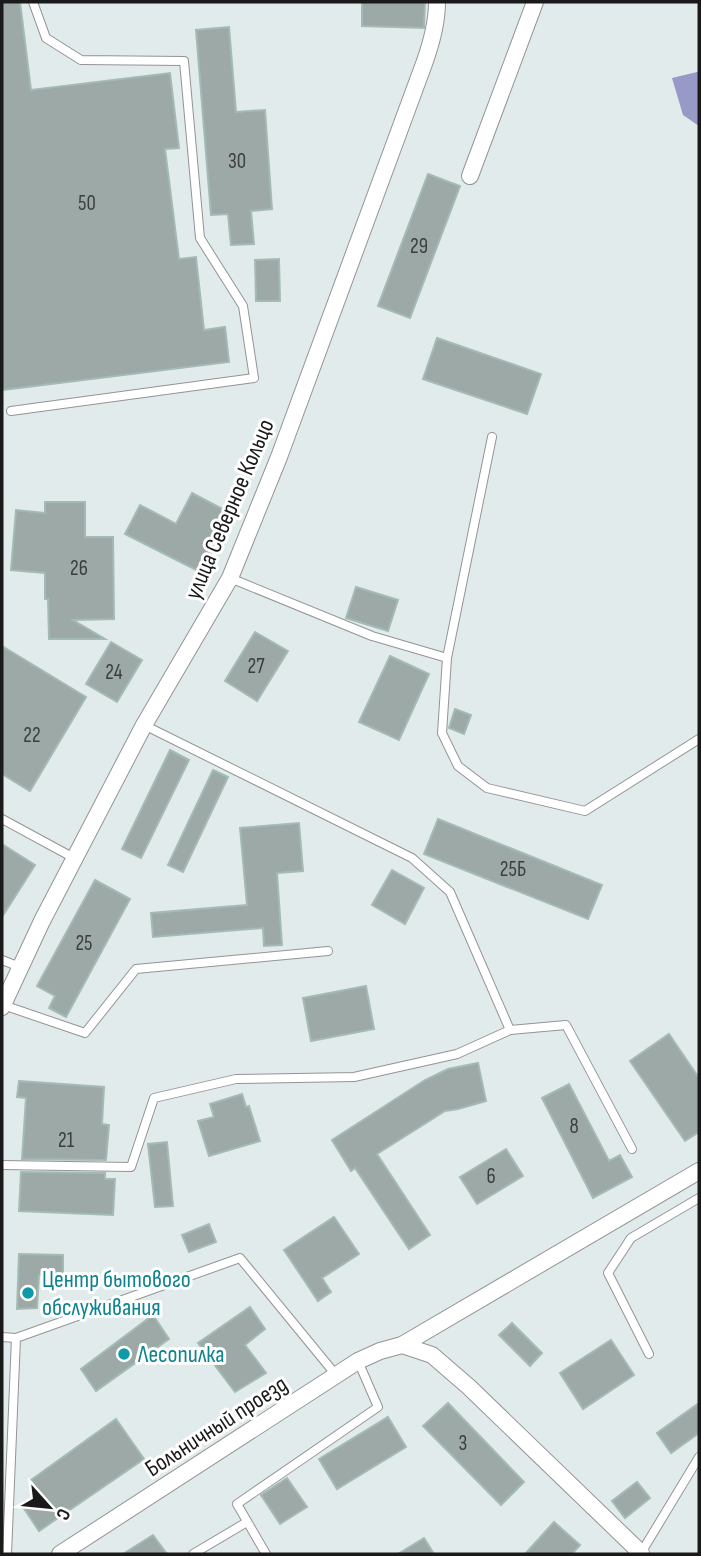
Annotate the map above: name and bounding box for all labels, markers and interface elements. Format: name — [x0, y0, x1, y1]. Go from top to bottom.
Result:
house number: 30 — [228, 149, 246, 174]
house number: 50 — [78, 191, 96, 216]
house number: 29 — [410, 234, 428, 259]
street label: улица Северное Кольцо — [178, 415, 280, 604]
house number: 26 — [70, 556, 88, 581]
house number: 27 — [247, 654, 265, 679]
house number: 24 — [105, 660, 123, 685]
house number: 22 — [23, 723, 41, 748]
house number: 25Б — [500, 857, 526, 882]
house number: 25 — [75, 931, 93, 956]
house number: 8 — [569, 1114, 579, 1139]
house number: 21 — [58, 1128, 75, 1153]
house number: 6 — [486, 1164, 496, 1189]
place label: Центр бытового обслуживания — [42, 1265, 191, 1322]
marker: Центр бытового обслуживания — [20, 1285, 36, 1301]
place label: Лесопилка — [137, 1340, 225, 1369]
marker: Лесопилка — [116, 1346, 132, 1362]
street label: Больничный проезд — [140, 1370, 293, 1483]
house number: 3 — [459, 1431, 467, 1456]
north arrow — [14, 1472, 84, 1542]
text: С — [50, 1504, 75, 1524]

